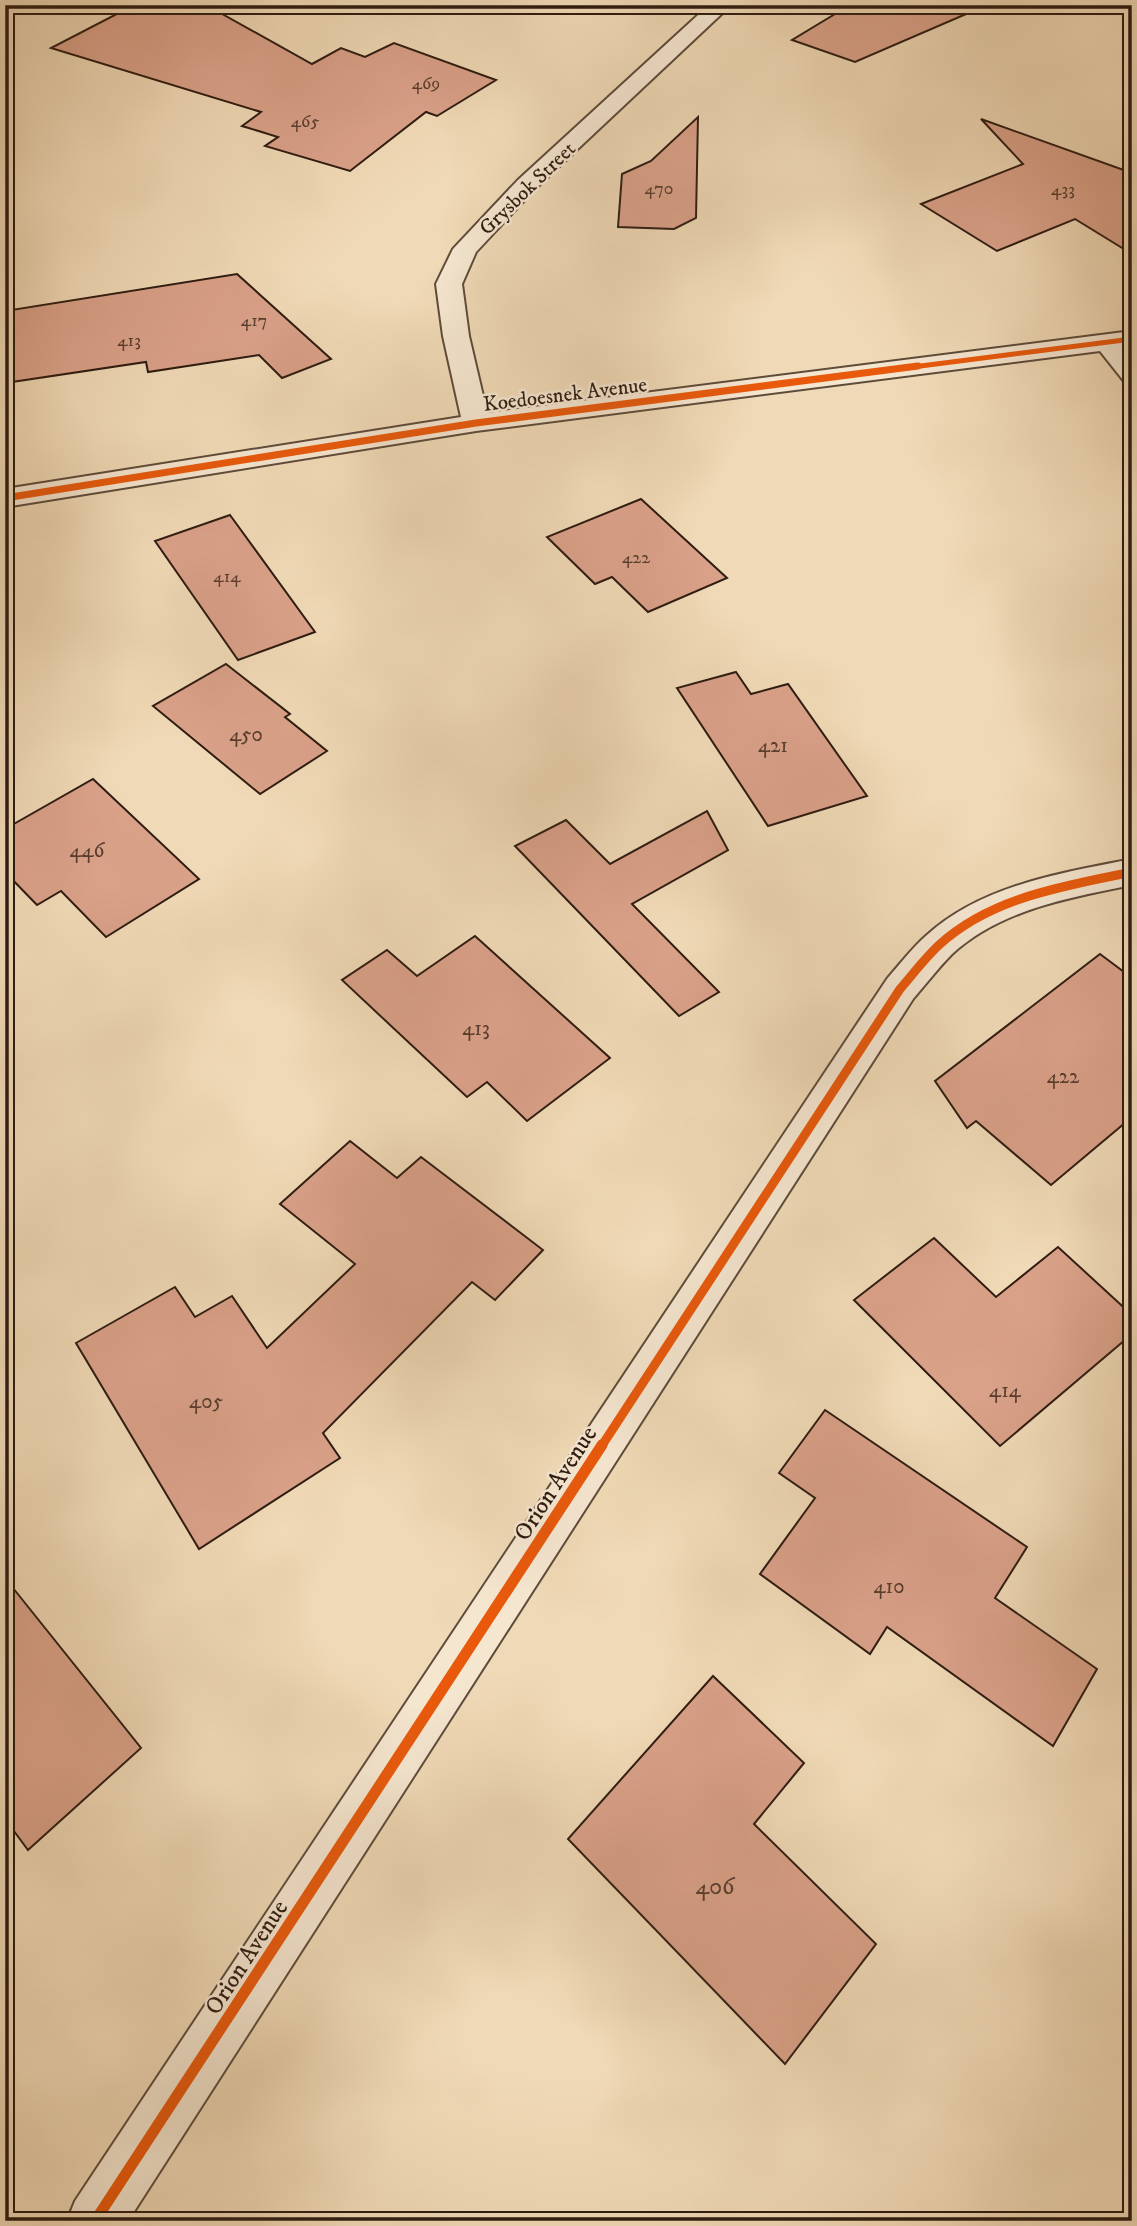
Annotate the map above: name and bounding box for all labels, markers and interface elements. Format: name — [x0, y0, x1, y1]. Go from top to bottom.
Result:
house number: 469 — [412, 73, 440, 95]
house number: 465 — [291, 111, 319, 133]
street label: Grysbok Street — [474, 136, 582, 241]
house number: 470 — [645, 178, 673, 200]
house number: 433 — [1051, 179, 1075, 201]
house number: 417 — [241, 310, 267, 332]
house number: 413 — [117, 330, 141, 352]
street label: Koedoesnek Avenue — [482, 372, 649, 418]
house number: 422 — [622, 547, 650, 569]
house number: 414 — [213, 566, 241, 588]
house number: 450 — [229, 722, 263, 748]
house number: 421 — [758, 733, 788, 759]
house number: 446 — [69, 838, 106, 864]
house number: 413 — [462, 1016, 490, 1042]
house number: 422 — [1047, 1064, 1080, 1090]
house number: 414 — [989, 1378, 1022, 1404]
house number: 405 — [189, 1389, 223, 1415]
street label: Orion Avenue — [508, 1421, 604, 1547]
house number: 410 — [873, 1574, 905, 1600]
house number: 406 — [695, 1872, 736, 1902]
street label: Orion Avenue — [199, 1895, 295, 2021]

